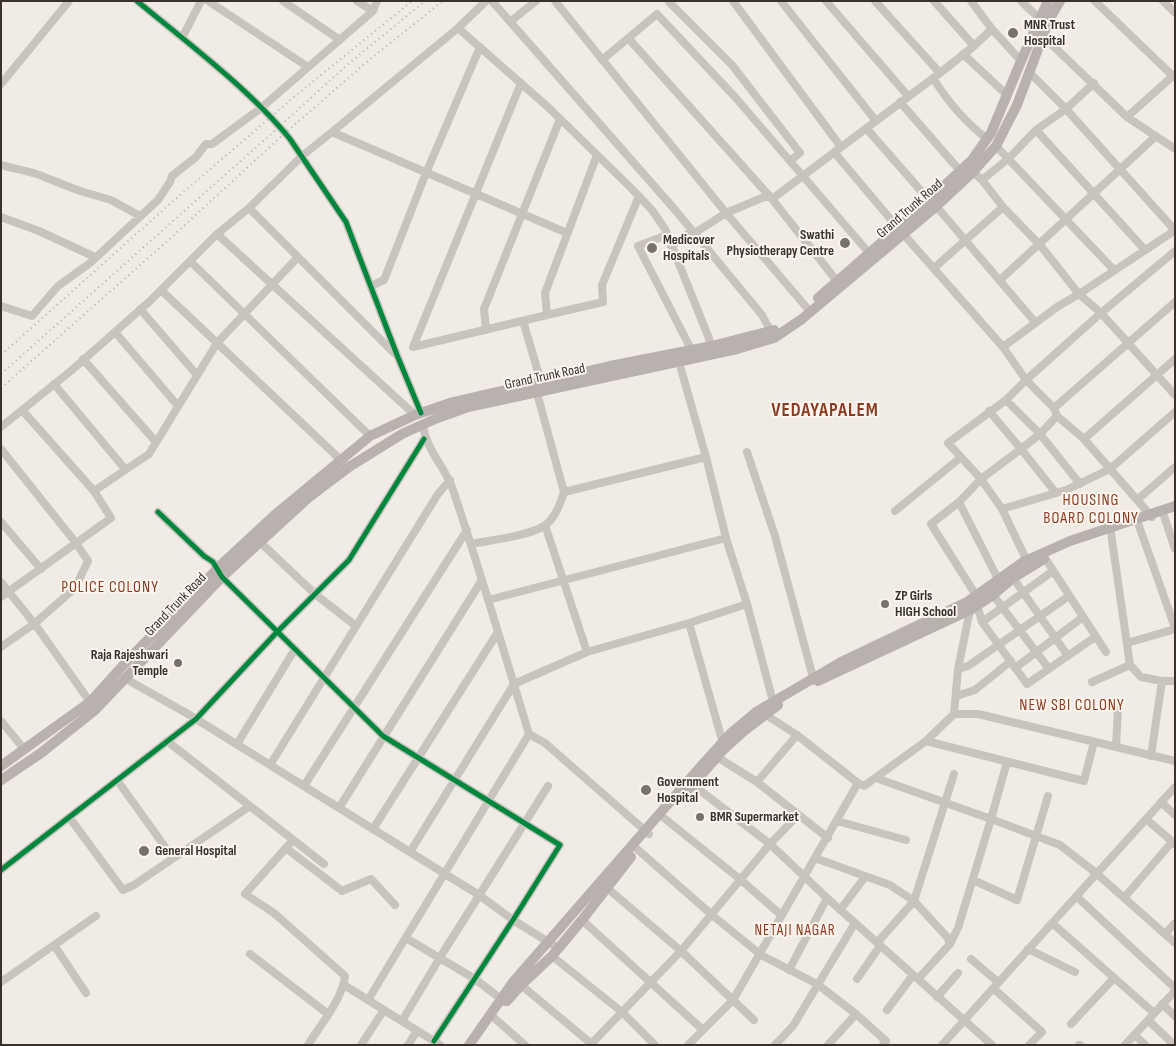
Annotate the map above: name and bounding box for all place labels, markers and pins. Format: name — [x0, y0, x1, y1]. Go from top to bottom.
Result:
place label: MNR Trust Hospital — [1024, 17, 1075, 49]
marker: MNR Trust Hospital — [1006, 26, 1020, 40]
place label: Swathi Physiotherapy Centre — [727, 227, 834, 260]
place label: Medicover Hospitals — [663, 232, 715, 264]
marker: Swathi Physiotherapy Centre — [838, 236, 852, 250]
marker: Medicover Hospitals — [645, 241, 659, 255]
place label: ZP Girls HIGH School — [895, 588, 956, 620]
marker: ZP Girls HIGH School — [879, 598, 891, 610]
place label: Raja Rajeshwari Temple — [91, 647, 168, 680]
marker: Raja Rajeshwari Temple — [172, 657, 184, 669]
place label: Government Hospital — [657, 774, 719, 806]
marker: Government Hospital — [639, 783, 653, 797]
place label: BMR Supermarket — [710, 809, 799, 825]
marker: BMR Supermarket — [694, 811, 706, 823]
place label: General Hospital — [155, 843, 236, 859]
marker: General Hospital — [137, 844, 151, 858]

